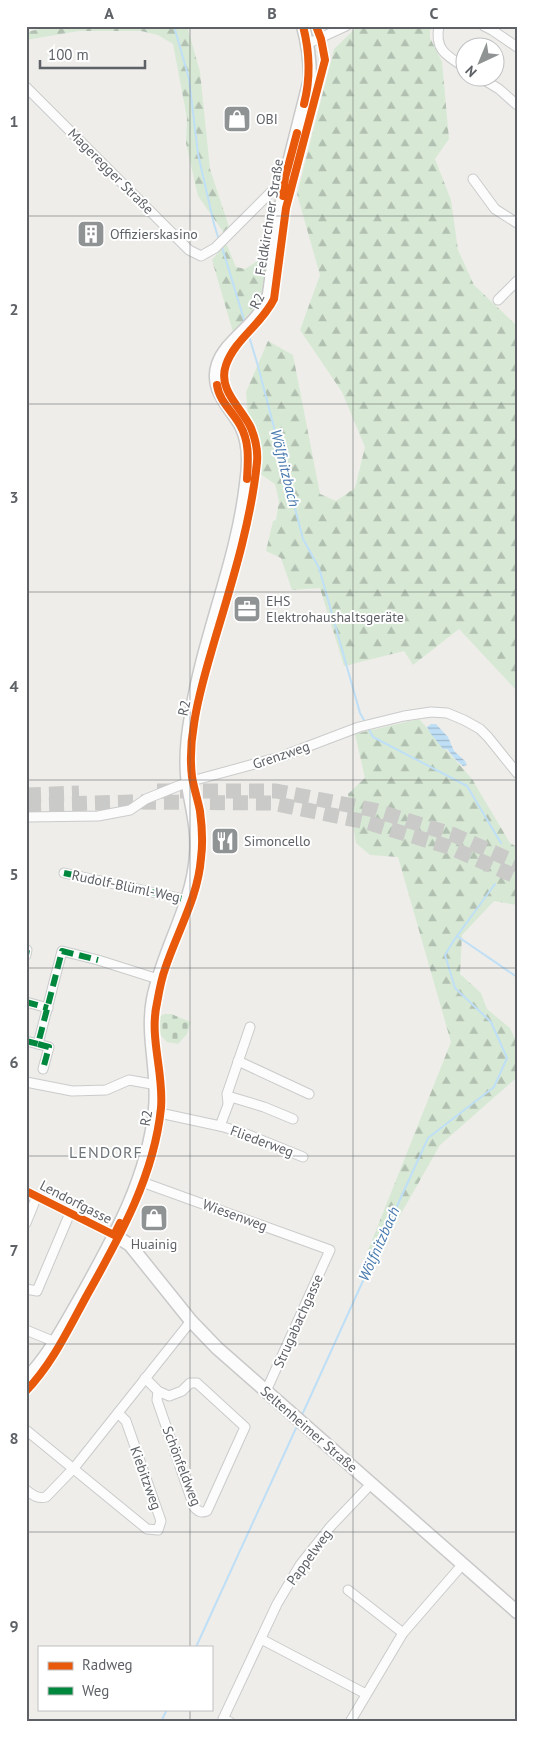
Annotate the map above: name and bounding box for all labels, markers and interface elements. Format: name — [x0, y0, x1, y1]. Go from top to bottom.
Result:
text: A — [104, 3, 114, 23]
text: B — [267, 3, 277, 23]
text: C — [430, 3, 439, 23]
scale bar — [40, 38, 145, 70]
north arrow — [456, 38, 506, 88]
text: 100 m — [48, 45, 89, 64]
text: N — [461, 62, 481, 81]
shop icon: OBI — [222, 104, 252, 134]
place label: OBI — [256, 110, 278, 128]
text: 1 — [9, 111, 19, 131]
street label: Mageregger Straße — [64, 124, 158, 218]
street label: Feldkirchner Straße — [251, 157, 287, 277]
building icon: Offizierskasino — [76, 219, 106, 249]
place label: Offizierskasino — [110, 225, 198, 243]
street label: R2 — [245, 290, 269, 312]
text: 2 — [9, 299, 19, 319]
water label: Wölfnitzbach — [267, 427, 304, 509]
text: 3 — [9, 487, 19, 507]
place label: EHS Elektrohaushaltsgeräte — [266, 592, 404, 626]
office icon: EHS Elektrohaushaltsgeräte — [232, 594, 262, 624]
text: 4 — [9, 676, 19, 696]
street label: R2 — [174, 698, 194, 718]
street label: Grenzweg — [250, 737, 312, 773]
restaurant icon: Simoncello — [210, 826, 240, 856]
place label: Simoncello — [244, 832, 311, 850]
text: 5 — [9, 864, 19, 884]
street label: Rudolf-Blüml-Weg — [70, 866, 182, 906]
text: 6 — [9, 1052, 19, 1072]
street label: R2 — [136, 1109, 156, 1127]
street label: Fliederweg — [228, 1121, 296, 1161]
district label: LENDORF — [69, 1142, 143, 1162]
street label: Lendorfgasse — [37, 1176, 115, 1228]
street label: Wiesenweg — [200, 1195, 270, 1235]
shop icon: Huainig — [139, 1203, 169, 1233]
water label: Wölfnitzbach — [354, 1204, 403, 1284]
place label: Huainig — [131, 1235, 177, 1253]
text: 7 — [9, 1240, 19, 1260]
street label: Strugabachgasse — [269, 1271, 327, 1371]
street label: Seltenheimer Straße — [257, 1382, 361, 1476]
street label: Schönfeldweg — [159, 1423, 205, 1509]
text: 8 — [9, 1428, 19, 1448]
street label: Kiebitzweg — [126, 1444, 166, 1512]
street label: Pappelweg — [283, 1525, 335, 1589]
text: 9 — [9, 1616, 19, 1636]
legend — [38, 1646, 212, 1710]
text: Radweg — [82, 1655, 133, 1674]
text: Weg — [82, 1681, 109, 1700]

